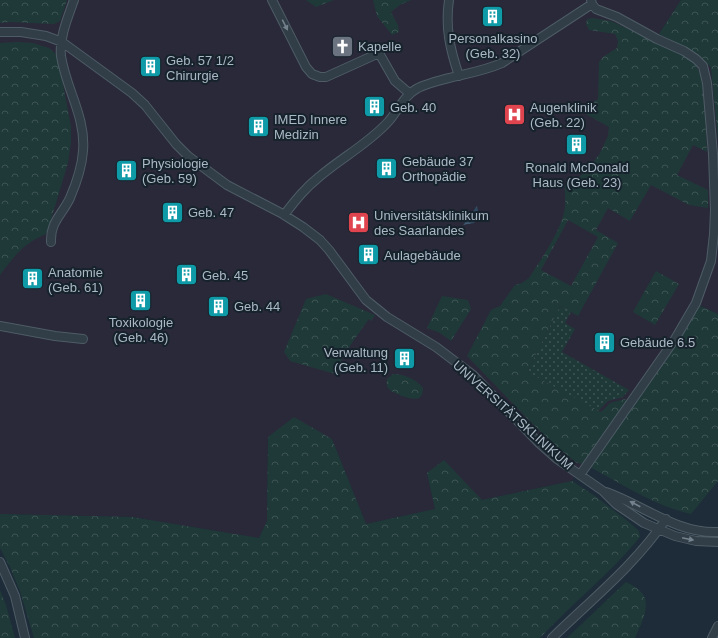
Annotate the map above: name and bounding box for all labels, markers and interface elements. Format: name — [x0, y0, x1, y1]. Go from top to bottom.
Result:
building icon: Personalkasino (Geb. 32) — [480, 3, 506, 29]
one-way arrow — [282, 19, 288, 31]
place label: Personalkasino (Geb. 32) — [449, 31, 537, 61]
church icon: Kapelle — [329, 33, 355, 59]
place label: Kapelle — [358, 39, 401, 54]
place label: Geb. 57 1/2 Chirurgie — [166, 53, 234, 83]
building icon: Geb. 57 1/2 Chirurgie — [138, 54, 164, 80]
building icon: Geb. 40 — [361, 94, 387, 120]
place label: Geb. 40 — [390, 100, 436, 115]
place label: Augenklinik (Geb. 22) — [530, 100, 597, 130]
hospital icon: Augenklinik (Geb. 22) — [502, 101, 528, 127]
place label: IMED Innere Medizin — [274, 112, 347, 142]
building icon: IMED Innere Medizin — [246, 113, 272, 139]
building icon: Ronald McDonald Haus (Geb. 23) — [564, 132, 590, 158]
place label: Gebäude 37 Orthopädie — [402, 154, 474, 184]
building icon: Gebäude 37 Orthopädie — [374, 155, 400, 181]
place label: Physiologie (Geb. 59) — [142, 156, 209, 186]
building icon: Physiologie (Geb. 59) — [114, 157, 140, 183]
place label: Ronald McDonald Haus (Geb. 23) — [525, 160, 629, 190]
building icon: Geb. 47 — [160, 199, 186, 225]
place label: Geb. 47 — [188, 205, 234, 220]
place label: Universitätsklinikum des Saarlandes — [374, 208, 489, 238]
hospital icon: Universitätsklinikum des Saarlandes — [346, 209, 372, 235]
building icon: Aulagebäude — [355, 242, 381, 268]
place label: Aulagebäude — [384, 248, 461, 263]
building icon: Geb. 45 — [174, 262, 200, 288]
place label: Anatomie (Geb. 61) — [48, 265, 103, 295]
building icon: Anatomie (Geb. 61) — [20, 266, 46, 292]
place label: Geb. 45 — [202, 268, 248, 283]
building icon: Toxikologie (Geb. 46) — [128, 287, 154, 313]
building icon: Geb. 44 — [206, 293, 232, 319]
place label: Geb. 44 — [234, 299, 280, 314]
place label: Toxikologie (Geb. 46) — [109, 315, 173, 345]
building icon: Gebäude 6.5 — [592, 329, 618, 355]
place label: Gebäude 6.5 — [620, 335, 695, 350]
place label: Verwaltung (Geb. 11) — [324, 345, 388, 375]
building icon: Verwaltung (Geb. 11) — [391, 346, 417, 372]
street label: UNIVERSITÄTSKLINIKUM — [450, 357, 576, 473]
one-way arrow — [629, 501, 641, 508]
one-way arrow — [682, 536, 694, 542]

